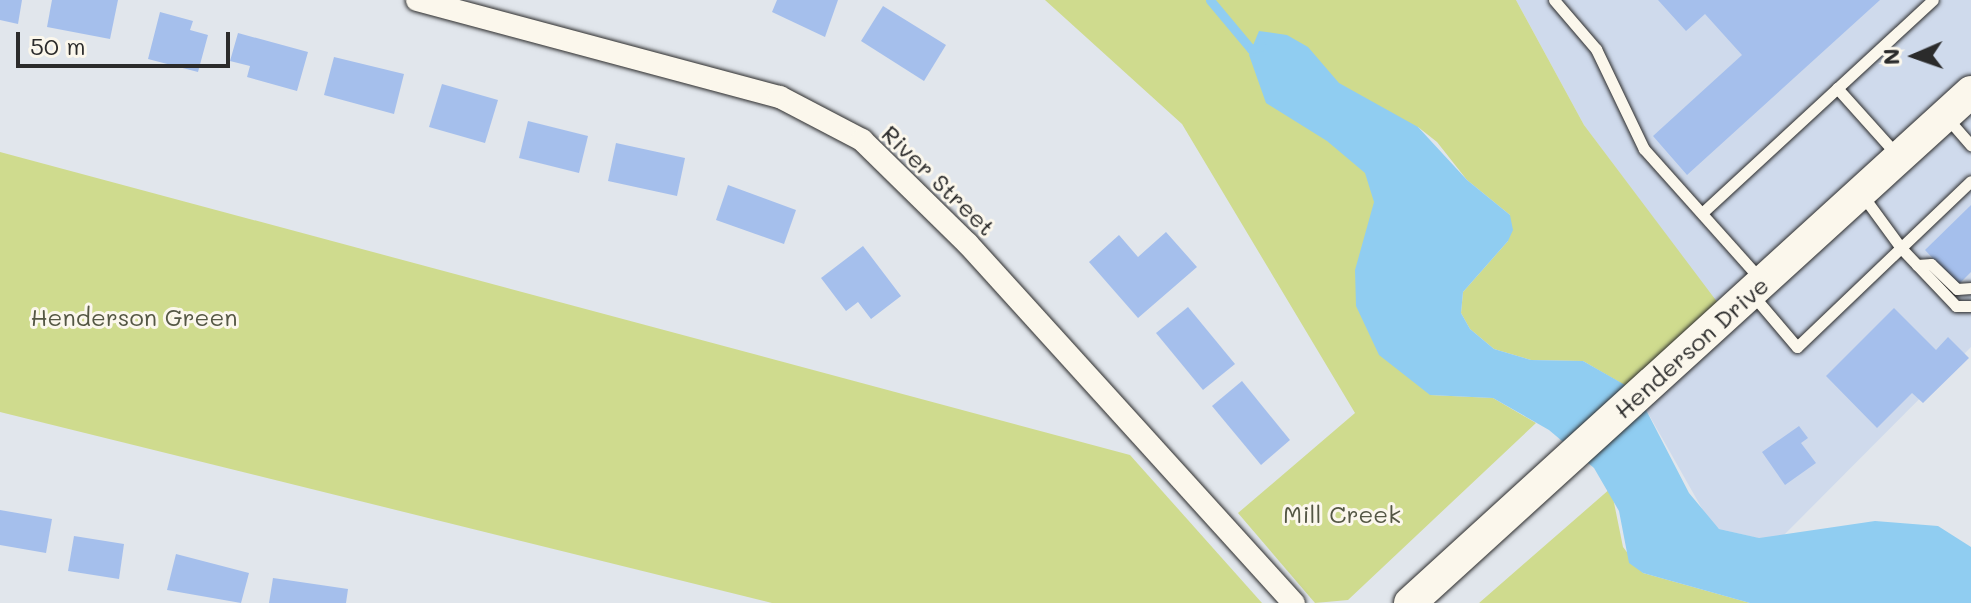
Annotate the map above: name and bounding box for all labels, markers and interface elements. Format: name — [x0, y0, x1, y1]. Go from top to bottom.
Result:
scale bar — [20, 16, 234, 66]
north arrow — [1875, 16, 1955, 96]
text: 50 m — [30, 30, 86, 61]
text: N — [1876, 48, 1905, 66]
street label: River Street — [876, 119, 1002, 241]
street label: Henderson Drive — [1608, 270, 1774, 424]
park label: Henderson Green — [30, 303, 238, 331]
park label: Mill Creek — [1283, 500, 1401, 528]

